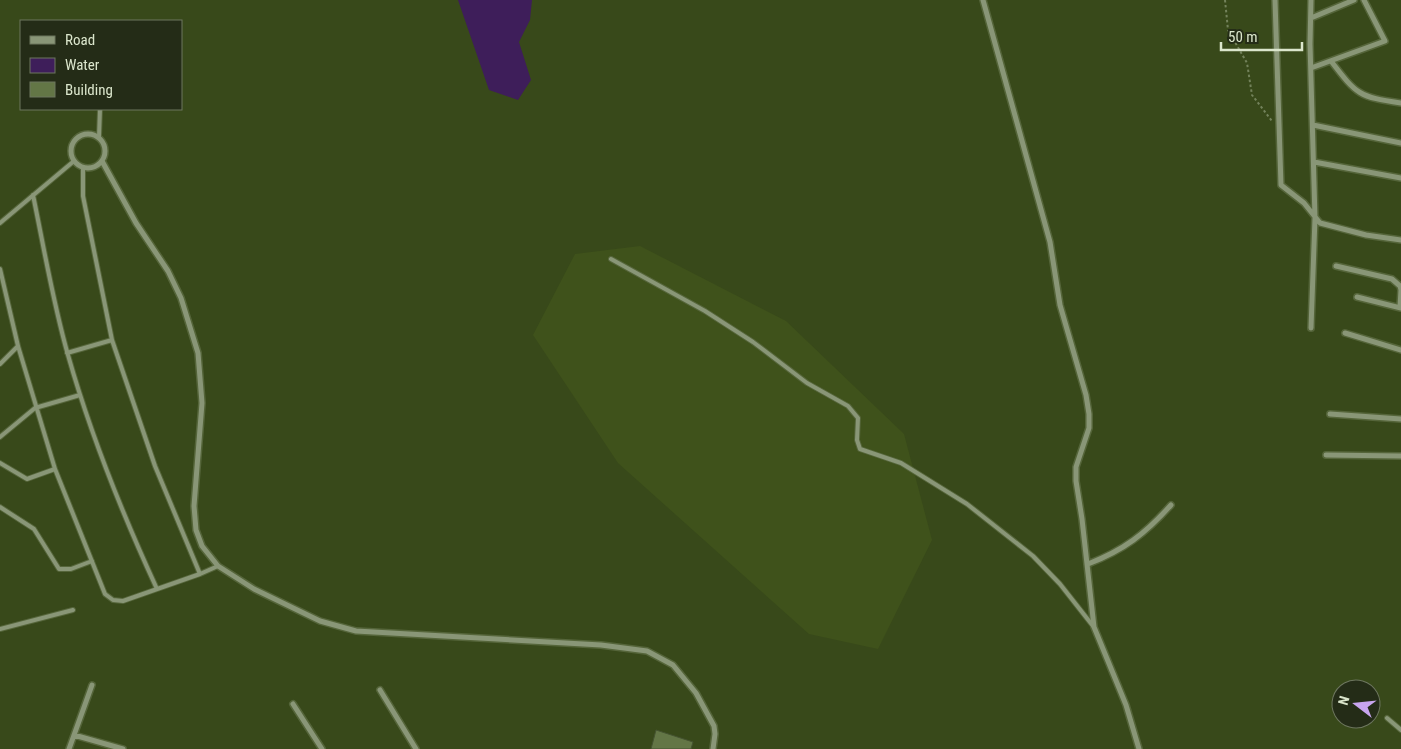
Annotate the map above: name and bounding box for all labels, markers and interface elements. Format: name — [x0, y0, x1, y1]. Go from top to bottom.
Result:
legend — [20, 20, 182, 110]
scale bar — [1221, 20, 1302, 52]
text: 50 m — [1228, 28, 1258, 46]
text: Road — [65, 31, 95, 49]
text: Water — [65, 56, 100, 74]
text: Building — [65, 81, 113, 99]
north arrow — [1331, 679, 1381, 729]
text: N — [1335, 694, 1352, 707]

